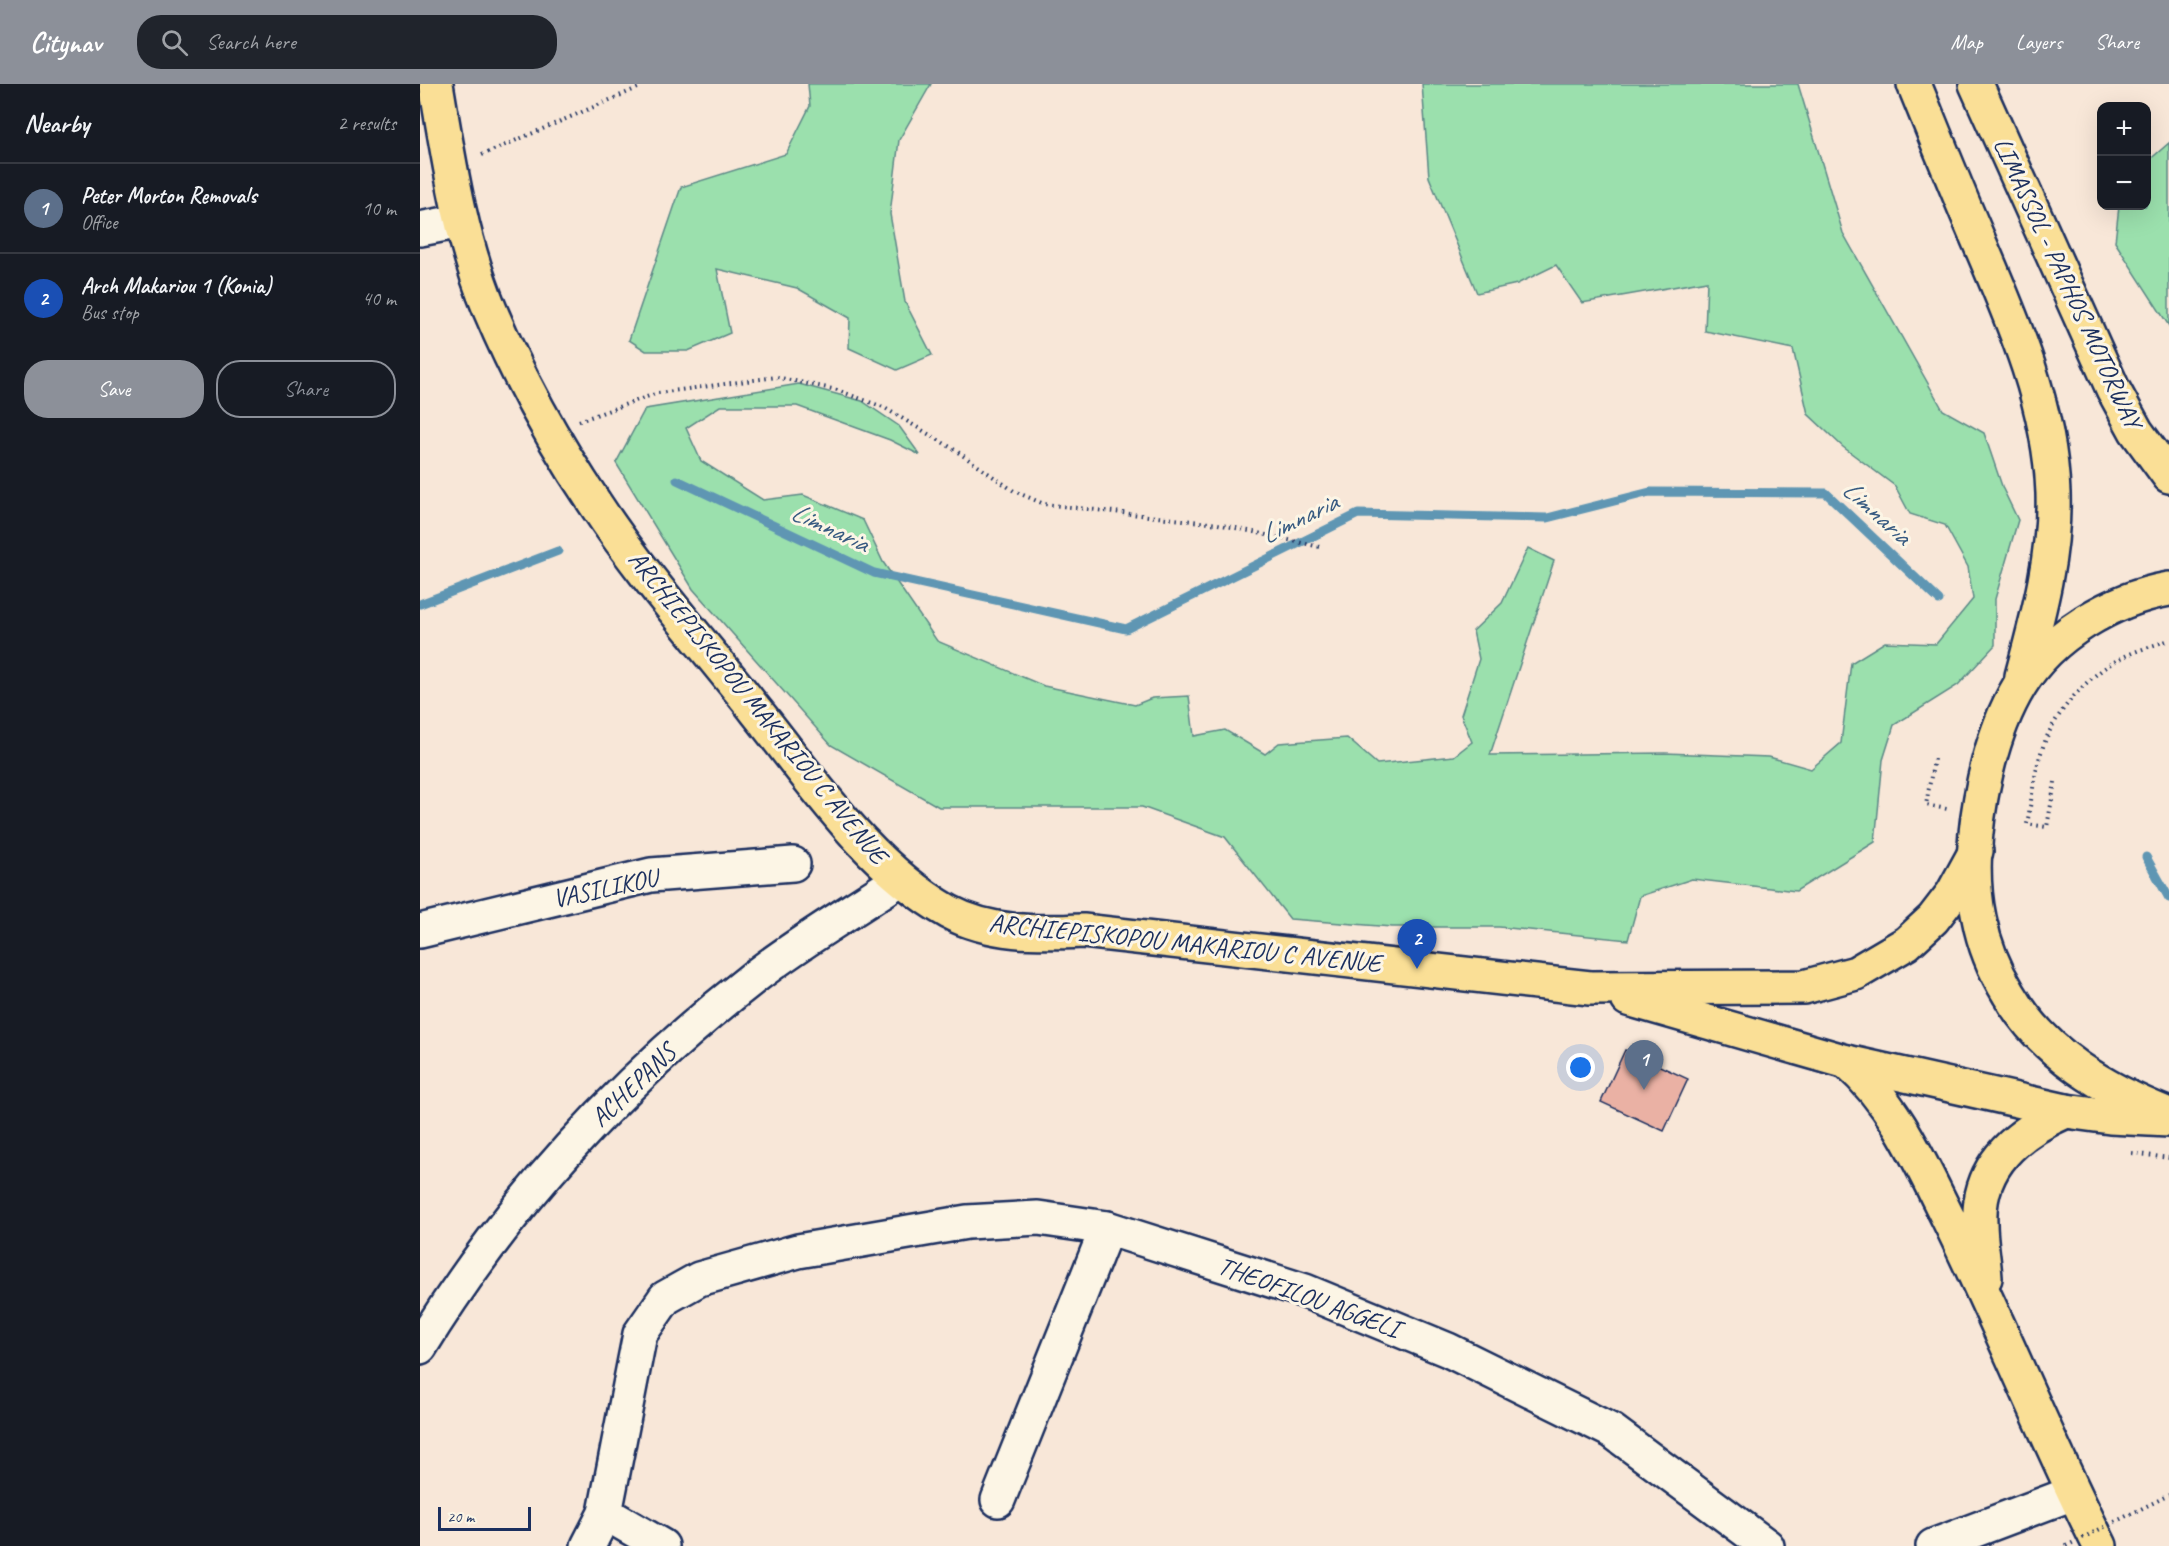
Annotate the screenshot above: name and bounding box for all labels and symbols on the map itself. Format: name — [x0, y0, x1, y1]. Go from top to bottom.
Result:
street label: LIMASSOL - PAPHOS MOTORWAY — [1986, 132, 2152, 437]
water label: Limnaria — [1835, 472, 1920, 553]
water label: Limnaria — [1255, 484, 1345, 551]
water label: Limnaria — [786, 494, 876, 561]
street label: ARCHIEPISKOPOU MAKARIOU C AVENUE — [621, 544, 897, 873]
street label: VASILIKOU — [550, 860, 665, 915]
street label: ARCHIEPISKOPOU MAKARIOU C AVENUE — [987, 906, 1386, 980]
pin: 2 — [1398, 920, 1436, 969]
street label: ACHEPANS — [583, 1034, 685, 1134]
pin: 1 — [1624, 1040, 1664, 1090]
your location — [1566, 1053, 1595, 1082]
street label: THEOFILOU AGGELI — [1214, 1249, 1410, 1347]
scale bar — [438, 1504, 531, 1532]

